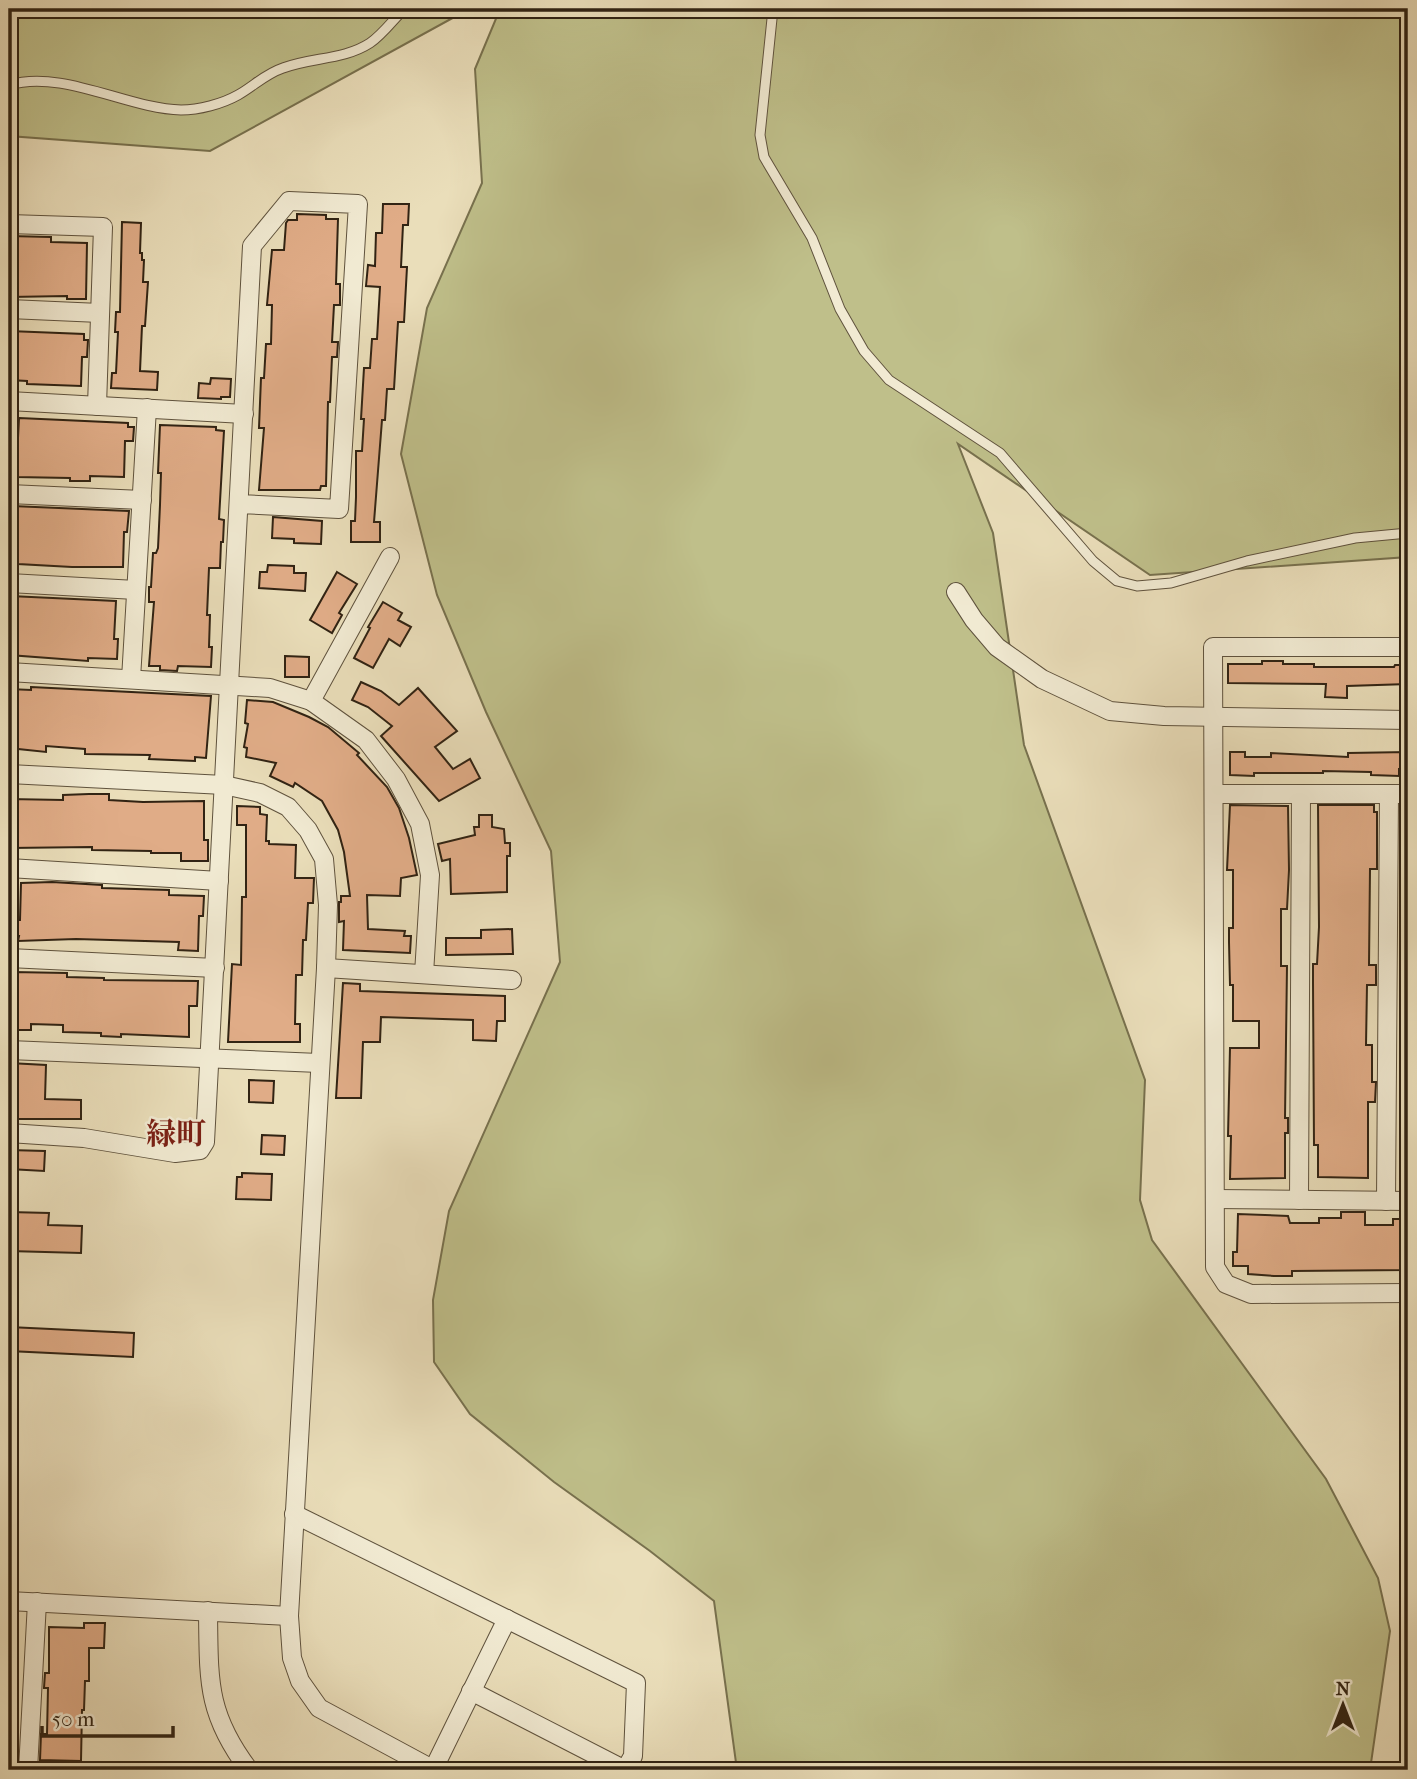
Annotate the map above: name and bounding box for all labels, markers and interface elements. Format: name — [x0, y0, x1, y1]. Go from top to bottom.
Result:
district label: 緑町 — [146, 1117, 206, 1152]
north arrow — [1308, 1670, 1378, 1740]
text: N — [1336, 1678, 1351, 1700]
scale bar — [42, 1695, 173, 1739]
text: 50 m — [52, 1707, 95, 1731]

